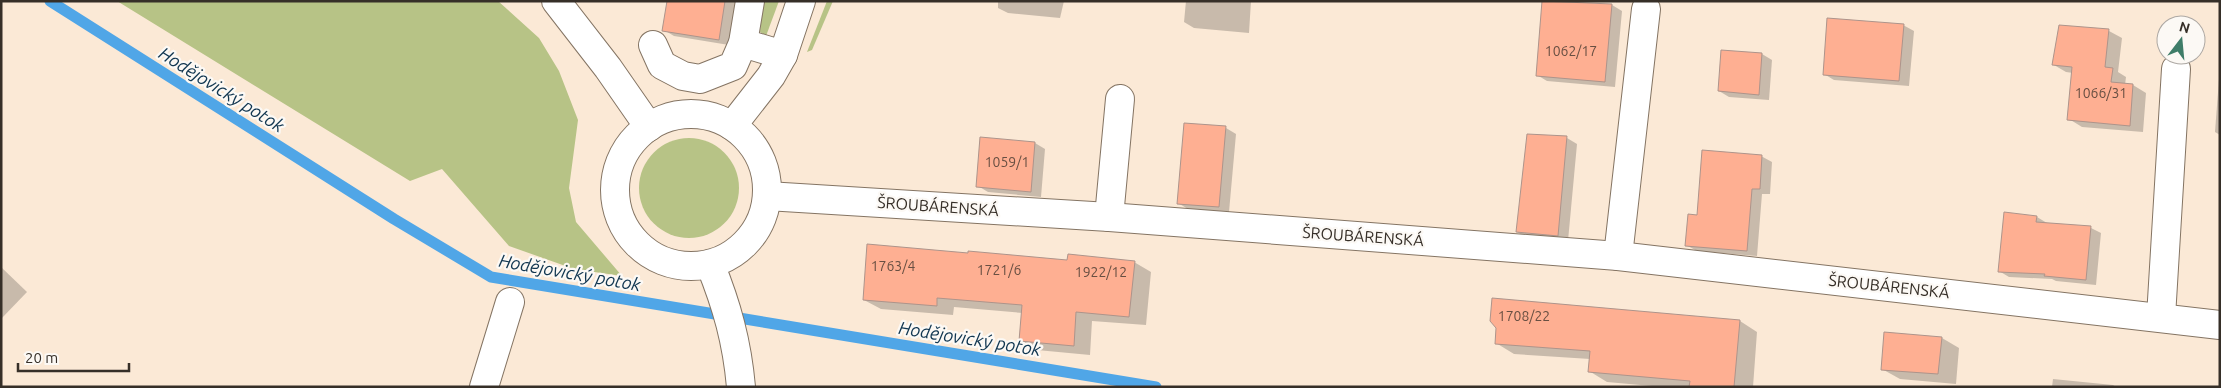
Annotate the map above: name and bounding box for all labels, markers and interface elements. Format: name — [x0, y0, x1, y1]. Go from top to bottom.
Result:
north arrow — [2156, 15, 2206, 65]
text: N — [2177, 18, 2192, 37]
water label: Hodějovický potok — [156, 42, 289, 136]
house number: 1062/17 — [1545, 43, 1597, 59]
house number: 1066/31 — [2075, 85, 2127, 101]
house number: 1059/1 — [985, 154, 1029, 170]
street label: ŠROUBÁRENSKÁ — [877, 191, 1000, 219]
street label: ŠROUBÁRENSKÁ — [1302, 221, 1425, 249]
water label: Hodějovický potok — [497, 250, 643, 294]
house number: 1763/4 — [871, 258, 915, 274]
house number: 1721/6 — [977, 262, 1021, 278]
house number: 1922/12 — [1075, 264, 1127, 280]
street label: ŠROUBÁRENSKÁ — [1828, 269, 1951, 301]
house number: 1708/22 — [1498, 308, 1550, 324]
water label: Hodějovický potok — [897, 317, 1043, 359]
scale bar — [18, 340, 129, 372]
text: 20 m — [25, 349, 58, 366]

